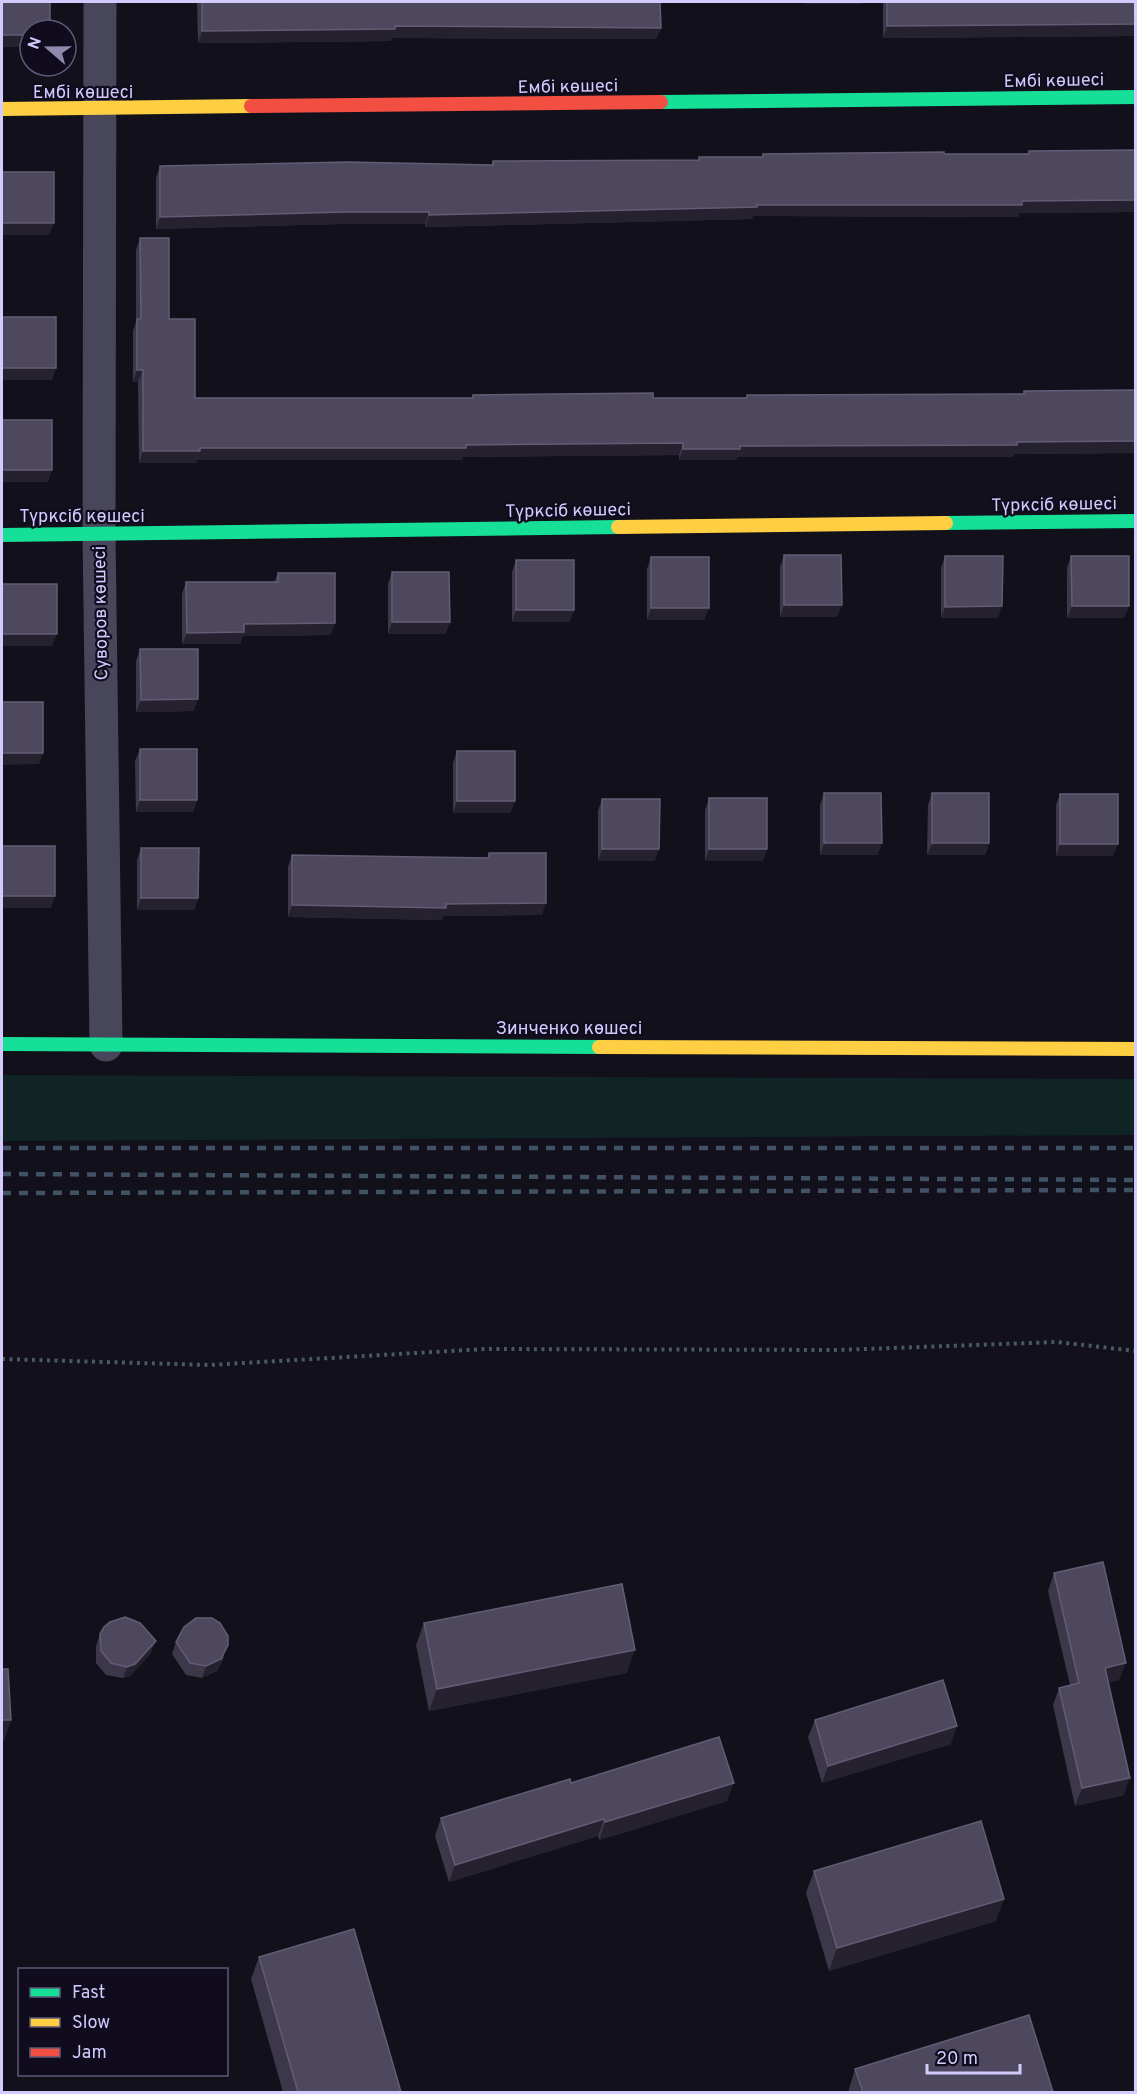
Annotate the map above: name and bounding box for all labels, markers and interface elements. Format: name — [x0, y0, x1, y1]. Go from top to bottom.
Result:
north arrow — [18, 18, 78, 78]
text: N — [24, 35, 47, 52]
street label: Ембі көшесі — [1004, 69, 1105, 94]
street label: Ембі көшесі — [518, 75, 619, 100]
street label: Ембі көшесі — [33, 82, 133, 105]
street label: Түрксіб көшесі — [991, 493, 1117, 518]
street label: Түрксіб көшесі — [505, 499, 631, 524]
street label: Түрксіб көшесі — [19, 506, 145, 529]
street label: Суворов көшесі — [89, 546, 114, 680]
street label: Зинченко көшесі — [496, 1018, 642, 1041]
legend — [18, 1968, 228, 2076]
text: Fast — [72, 1982, 105, 2005]
text: Slow — [72, 2012, 110, 2035]
scale bar — [927, 2037, 1020, 2075]
text: Jam — [72, 2042, 107, 2065]
text: 20 m — [936, 2048, 978, 2071]

